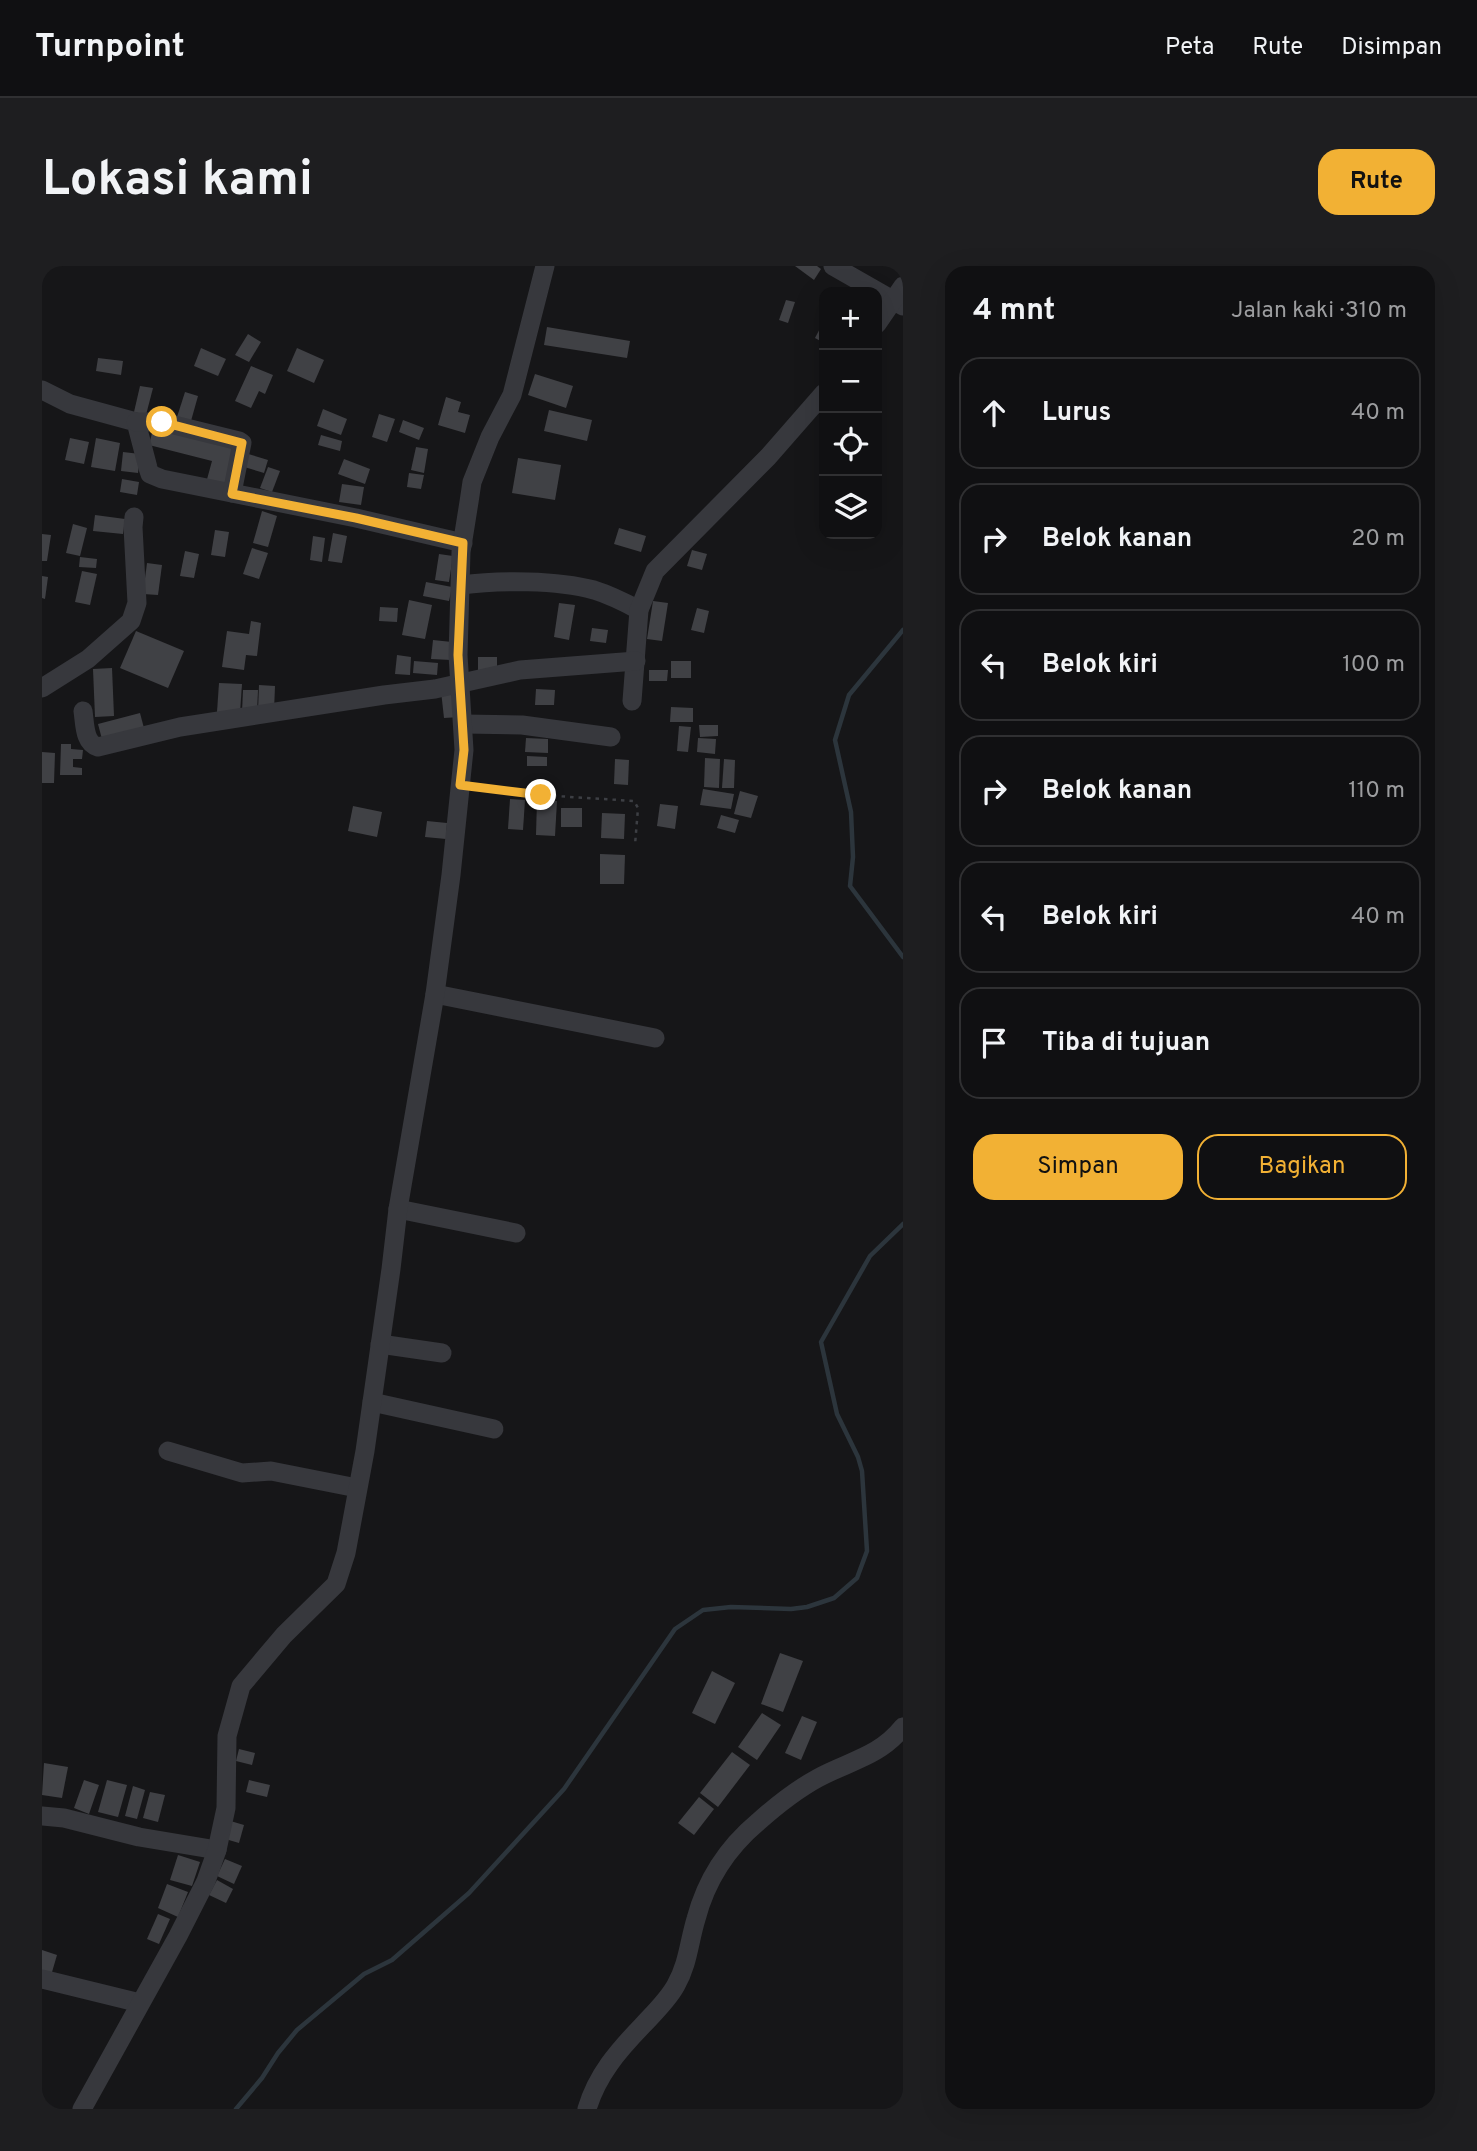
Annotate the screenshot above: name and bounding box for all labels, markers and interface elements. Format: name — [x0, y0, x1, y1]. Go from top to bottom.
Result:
text: Turnpoint — [35, 27, 185, 69]
text: Peta — [1165, 33, 1214, 63]
text: Rute — [1252, 33, 1303, 63]
text: Disimpan — [1341, 33, 1442, 63]
button: Rute — [1318, 149, 1435, 215]
text: Lokasi kami — [42, 151, 313, 213]
map controls — [819, 287, 882, 539]
button: + — [819, 287, 882, 350]
text: 4 mnt — [973, 293, 1055, 330]
text: Jalan kaki · 310 m — [1231, 297, 1407, 326]
button: − — [819, 350, 882, 413]
icon: ahead — [975, 394, 1013, 432]
text: Lurus — [1042, 397, 1111, 430]
text: 40 m — [1351, 399, 1405, 428]
route start — [146, 406, 177, 437]
button: locate — [819, 413, 882, 476]
button: layers — [819, 476, 882, 539]
icon: right — [975, 520, 1013, 558]
text: Belok kanan — [1042, 523, 1192, 556]
text: 20 m — [1351, 525, 1405, 554]
icon: left — [975, 646, 1013, 684]
text: Belok kiri — [1042, 649, 1158, 682]
text: 100 m — [1342, 651, 1405, 680]
icon: right — [975, 772, 1013, 810]
text: Belok kanan — [1042, 775, 1192, 808]
text: 110 m — [1348, 777, 1405, 806]
route end — [525, 779, 556, 810]
icon: left — [975, 898, 1013, 936]
text: Belok kiri — [1042, 901, 1158, 934]
text: 40 m — [1351, 903, 1405, 932]
icon: arrive — [975, 1024, 1013, 1062]
text: Tiba di tujuan — [1042, 1027, 1210, 1060]
button: Simpan — [973, 1134, 1183, 1200]
button: Bagikan — [1197, 1134, 1407, 1200]

